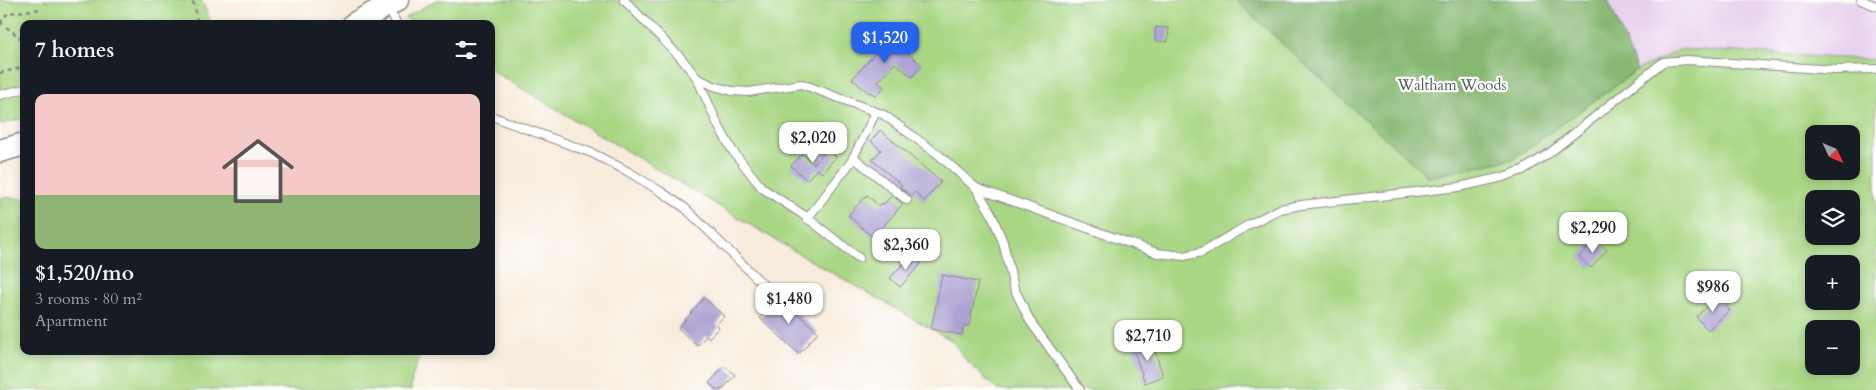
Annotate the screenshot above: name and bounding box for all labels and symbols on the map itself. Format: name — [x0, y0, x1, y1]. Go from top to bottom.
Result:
pin: $1,520 — [844, 22, 926, 64]
park label: Waltham Woods — [1397, 75, 1506, 95]
pin: $2,020 — [772, 121, 854, 164]
north arrow — [1805, 125, 1860, 180]
pin: $2,290 — [1552, 212, 1634, 254]
pin: $2,360 — [865, 228, 947, 271]
pin: $986 — [1683, 270, 1743, 313]
pin: $1,480 — [748, 282, 830, 325]
pin: $2,710 — [1107, 320, 1189, 362]

